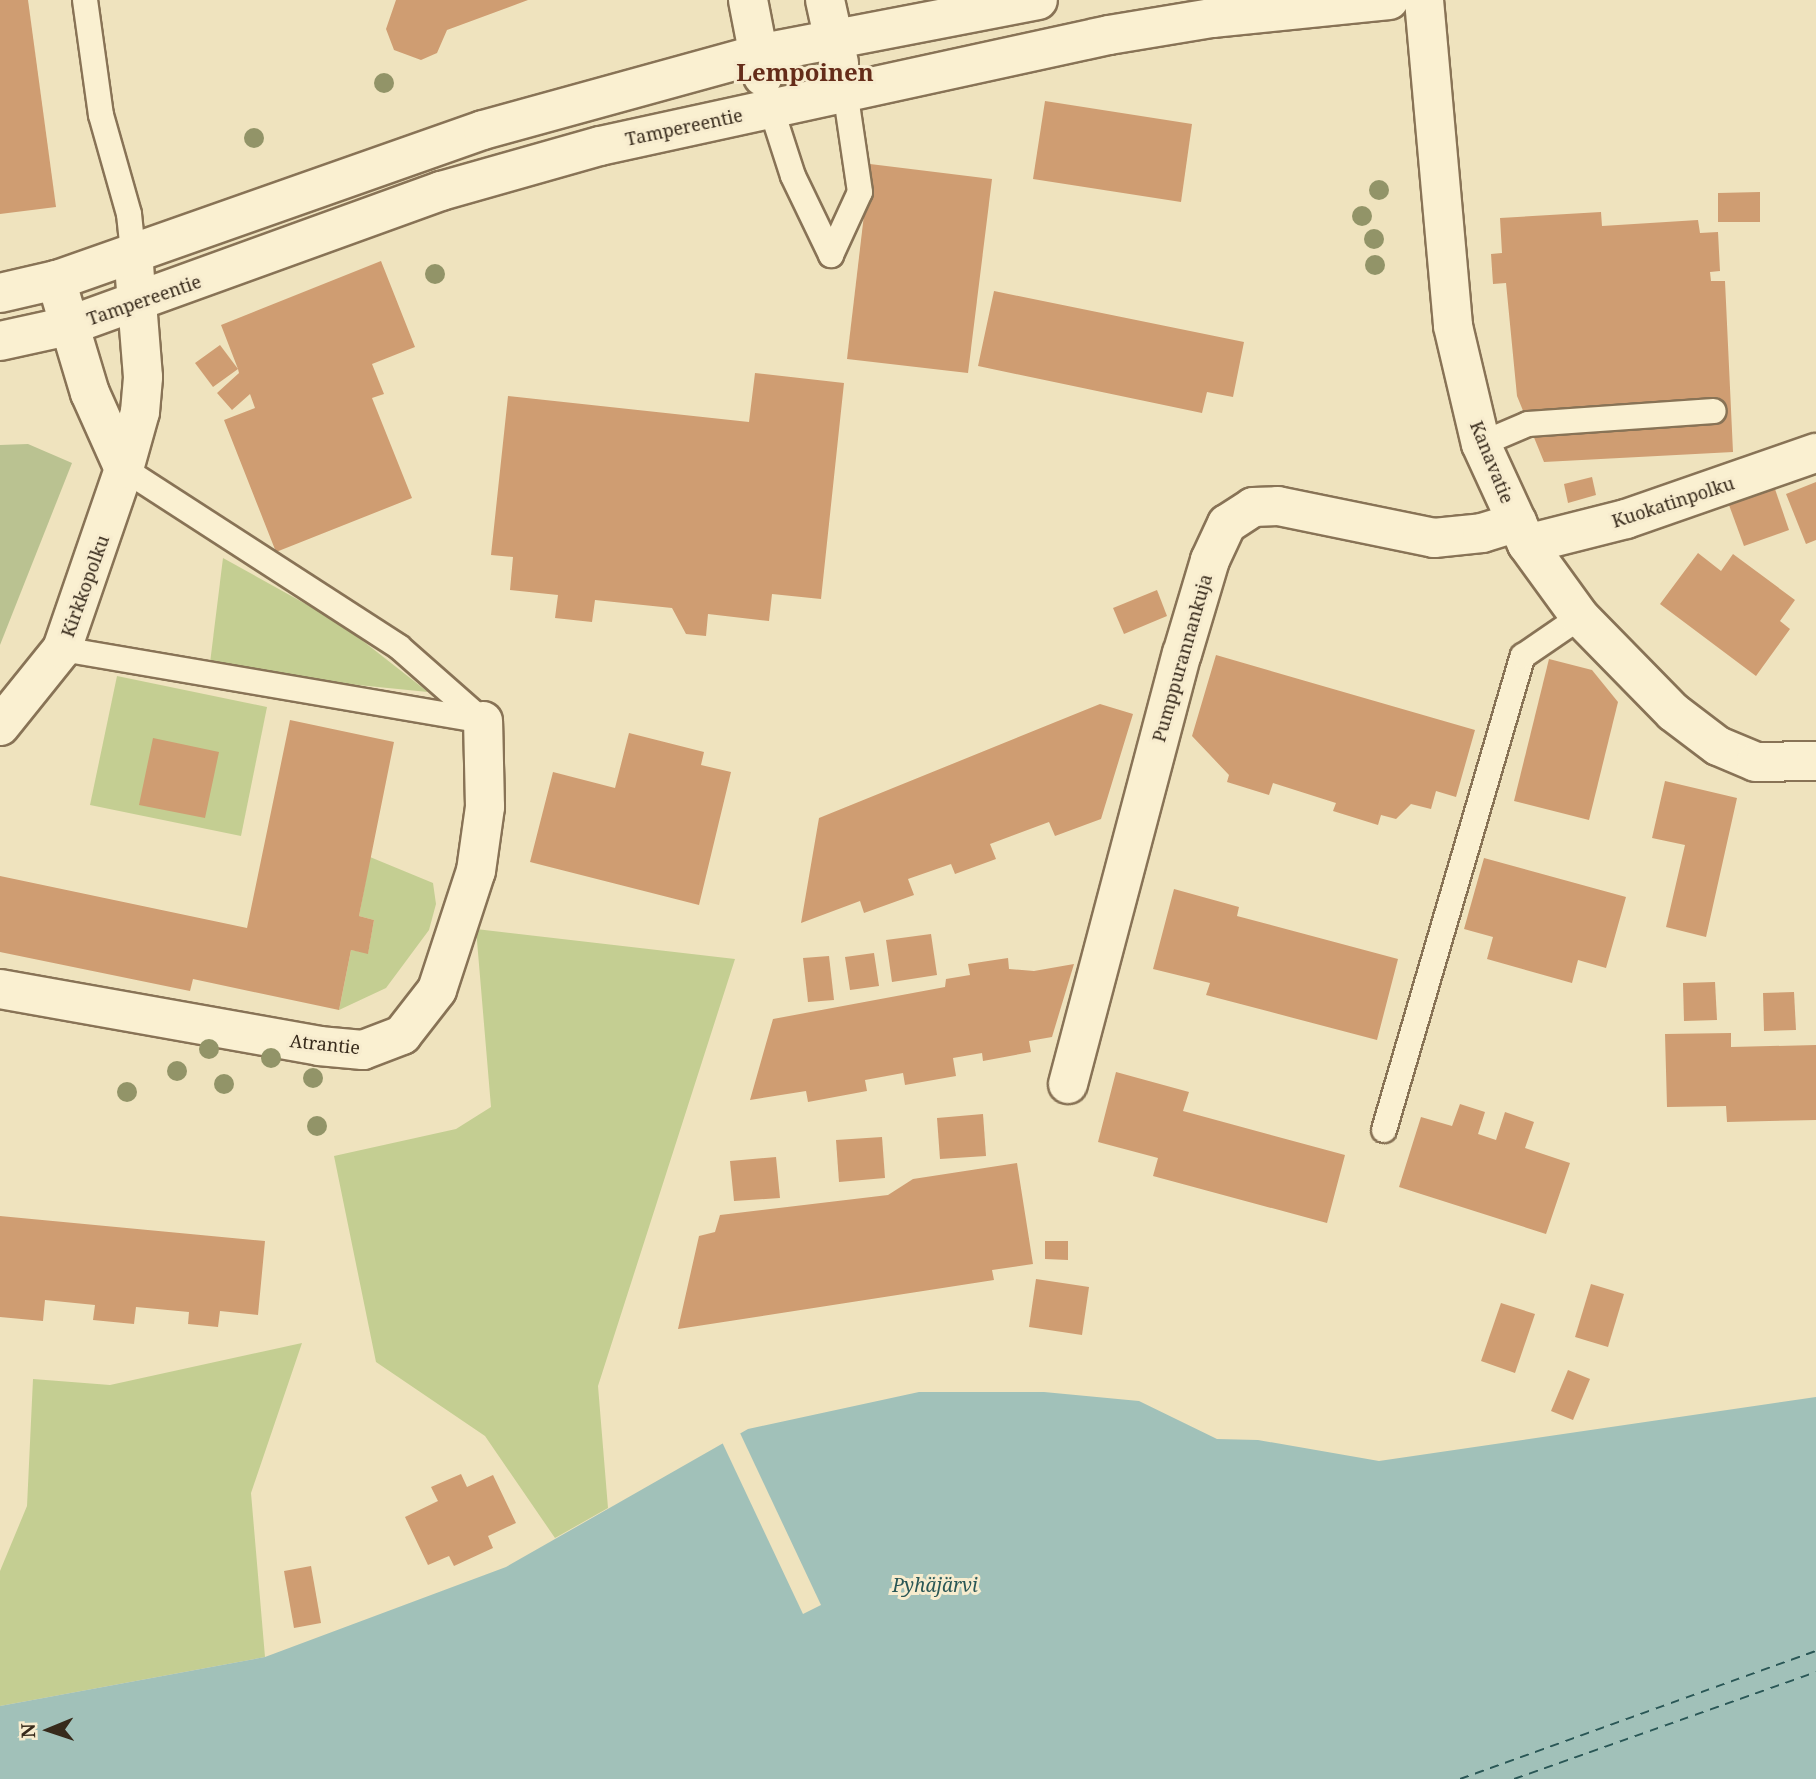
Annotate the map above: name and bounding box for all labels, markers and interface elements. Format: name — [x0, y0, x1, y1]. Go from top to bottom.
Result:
district label: Lempoinen — [736, 58, 874, 86]
street label: Tampereentie — [623, 104, 745, 150]
street label: Tampereentie — [84, 270, 204, 330]
street label: Kanavatie — [1466, 418, 1518, 506]
street label: Kuokatinpolku — [1609, 472, 1737, 532]
street label: Kirkkopolku — [57, 532, 113, 640]
street label: Pumppurannankuja — [1148, 572, 1216, 744]
street label: Atrantie — [289, 1030, 361, 1058]
water label: Pyhäjärvi — [892, 1575, 978, 1597]
north arrow — [14, 1695, 84, 1765]
text: N — [15, 1723, 41, 1739]

